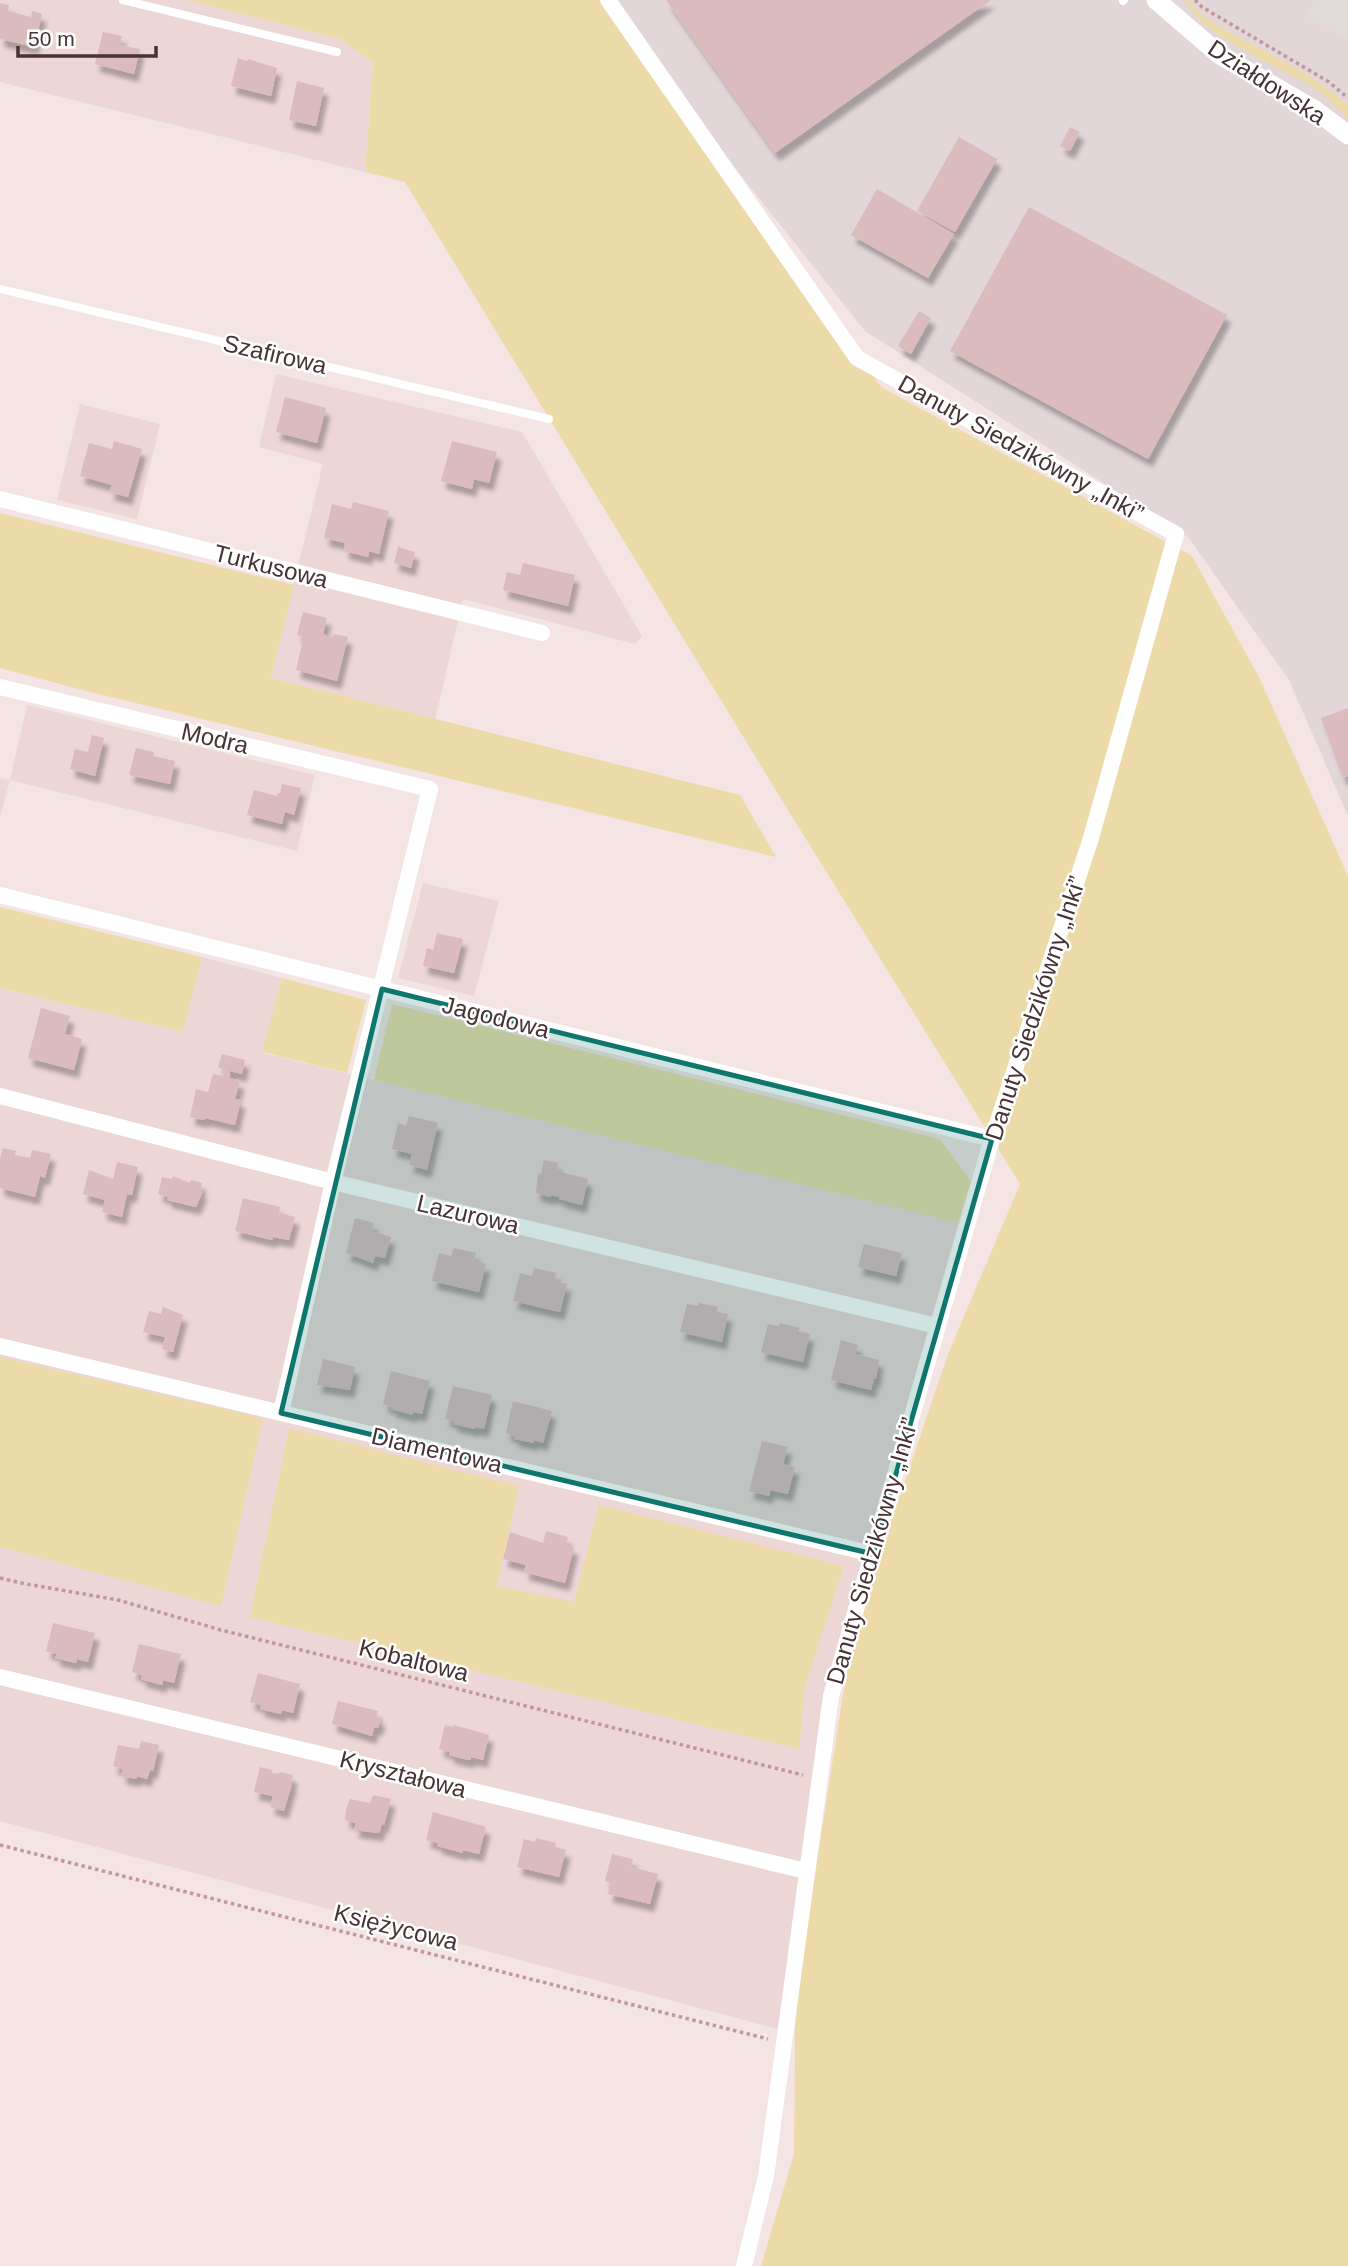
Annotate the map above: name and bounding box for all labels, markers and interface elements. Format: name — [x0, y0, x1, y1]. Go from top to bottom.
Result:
scale bar — [18, 14, 156, 58]
text: 50 m — [28, 27, 75, 50]
street label: Działdowska — [1203, 34, 1331, 130]
street label: Szafirowa — [221, 329, 330, 379]
street label: Danuty Siedzikówny „Inki” — [894, 369, 1148, 527]
street label: Turkusowa — [211, 539, 331, 593]
street label: Modra — [179, 717, 252, 759]
street label: Danuty Siedzikówny „Inki” — [979, 873, 1091, 1143]
street label: Jagodowa — [440, 991, 553, 1043]
street label: Lazurowa — [414, 1189, 522, 1239]
street label: Danuty Siedzikówny „Inki” — [821, 1415, 923, 1687]
street label: Diamentowa — [369, 1422, 506, 1478]
street label: Kobaltowa — [356, 1633, 472, 1687]
street label: Kryształowa — [337, 1745, 470, 1803]
street label: Księżycowa — [331, 1899, 461, 1956]

